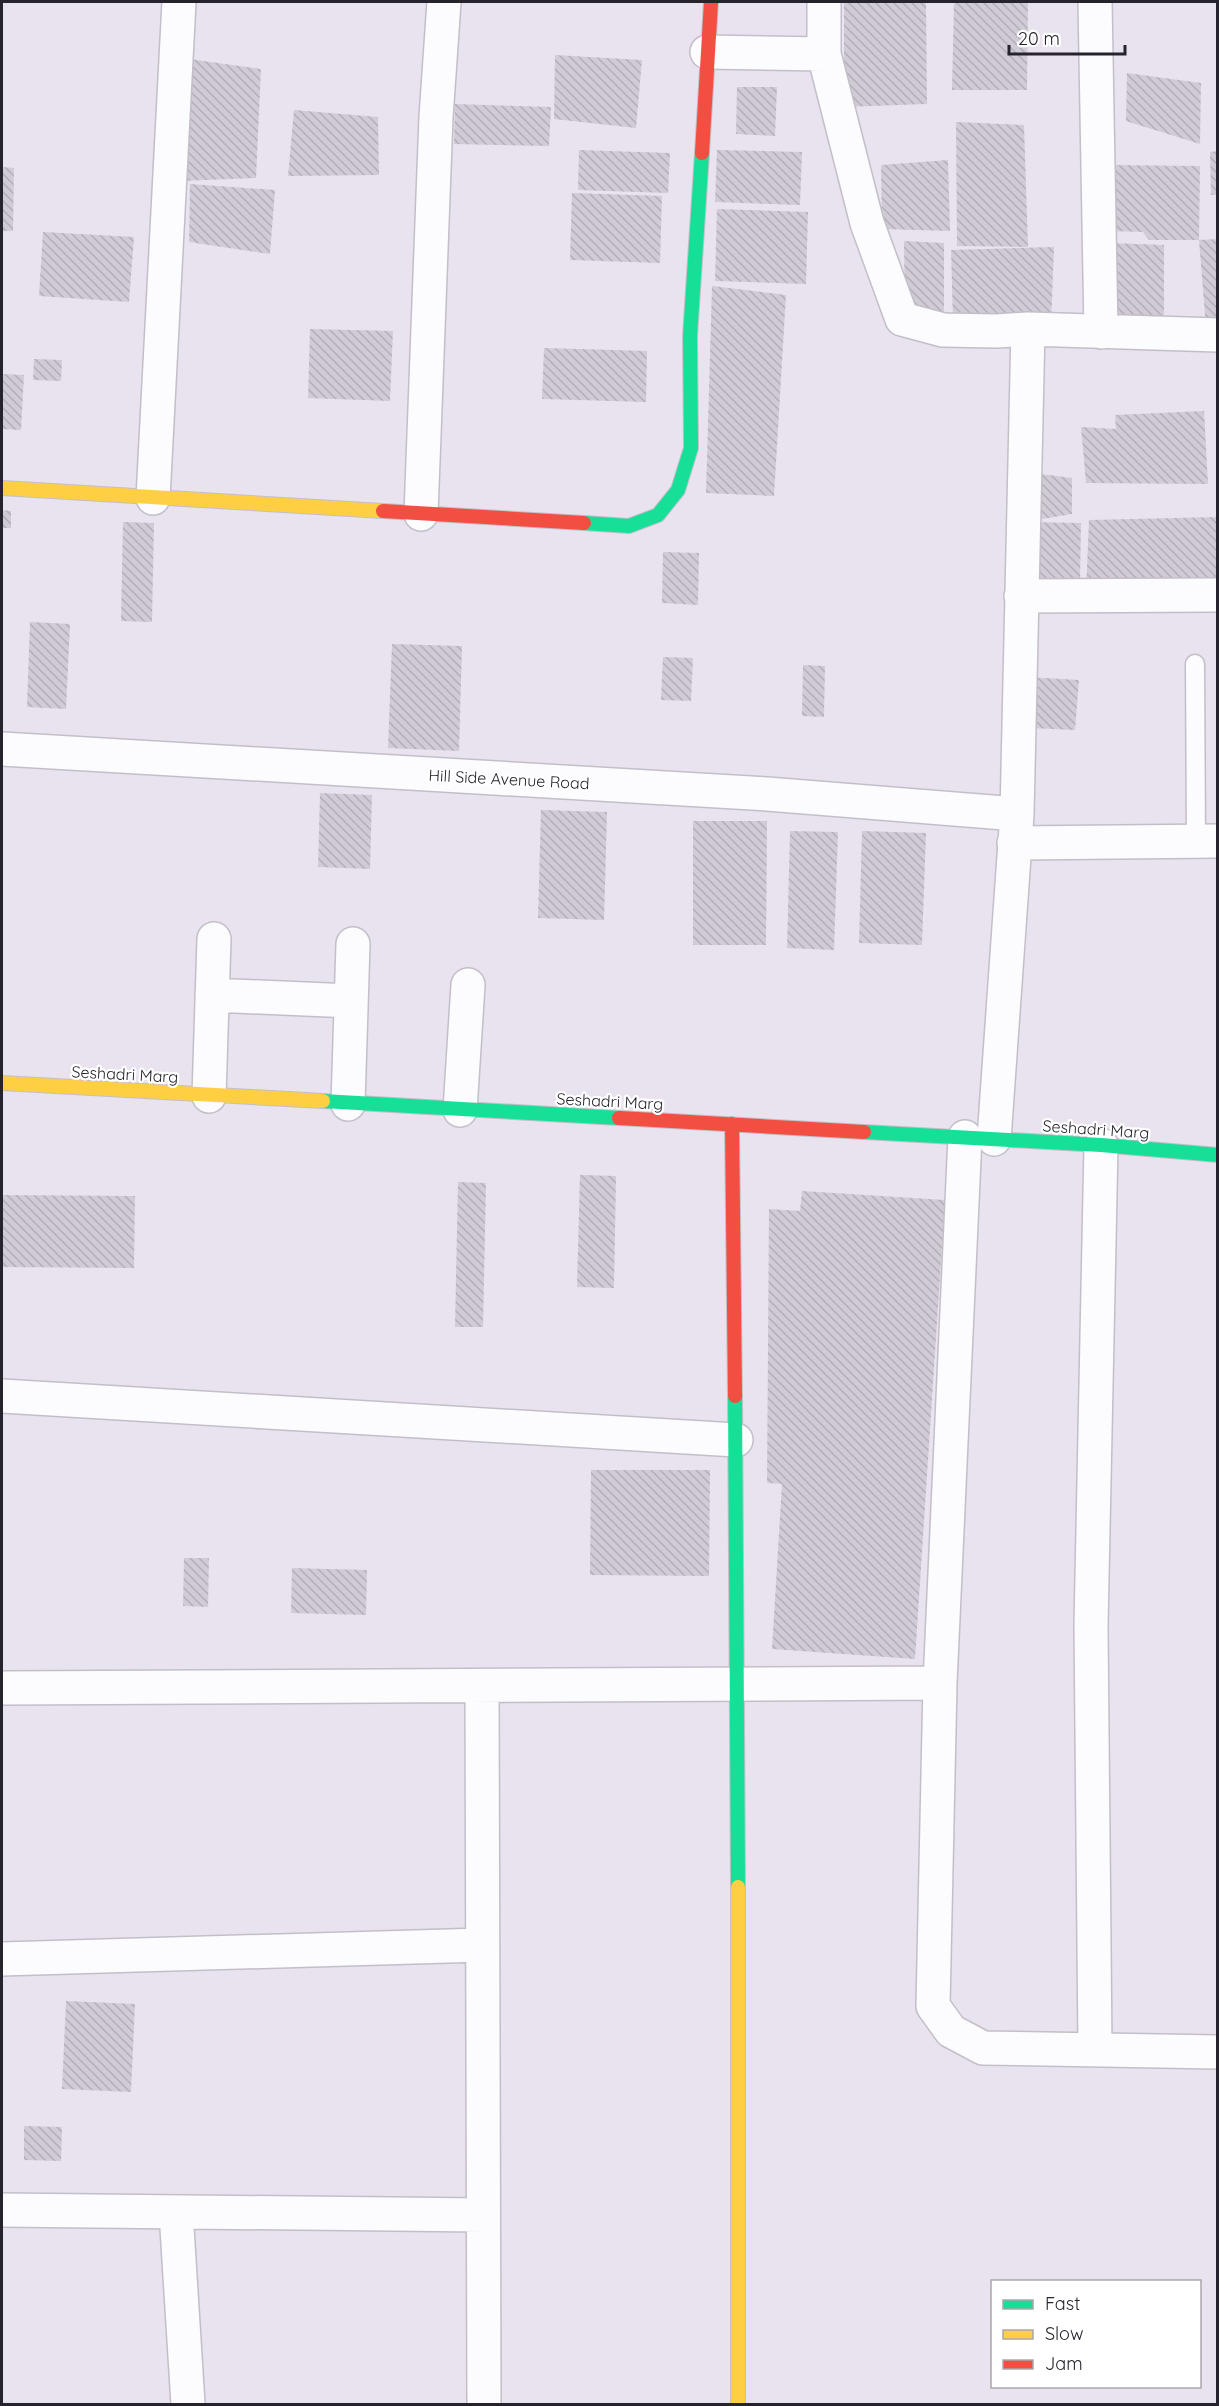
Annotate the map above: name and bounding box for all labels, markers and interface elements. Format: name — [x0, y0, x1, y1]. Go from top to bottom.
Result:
scale bar — [1009, 18, 1124, 56]
text: 20 m — [1018, 27, 1060, 50]
street label: Hill Side Avenue Road — [428, 765, 590, 793]
street label: Seshadri Marg — [71, 1061, 179, 1087]
street label: Seshadri Marg — [556, 1088, 664, 1114]
street label: Seshadri Marg — [1042, 1115, 1150, 1143]
legend — [991, 2280, 1201, 2388]
text: Fast — [1045, 2292, 1080, 2315]
text: Slow — [1045, 2322, 1083, 2345]
text: Jam — [1045, 2352, 1083, 2375]

